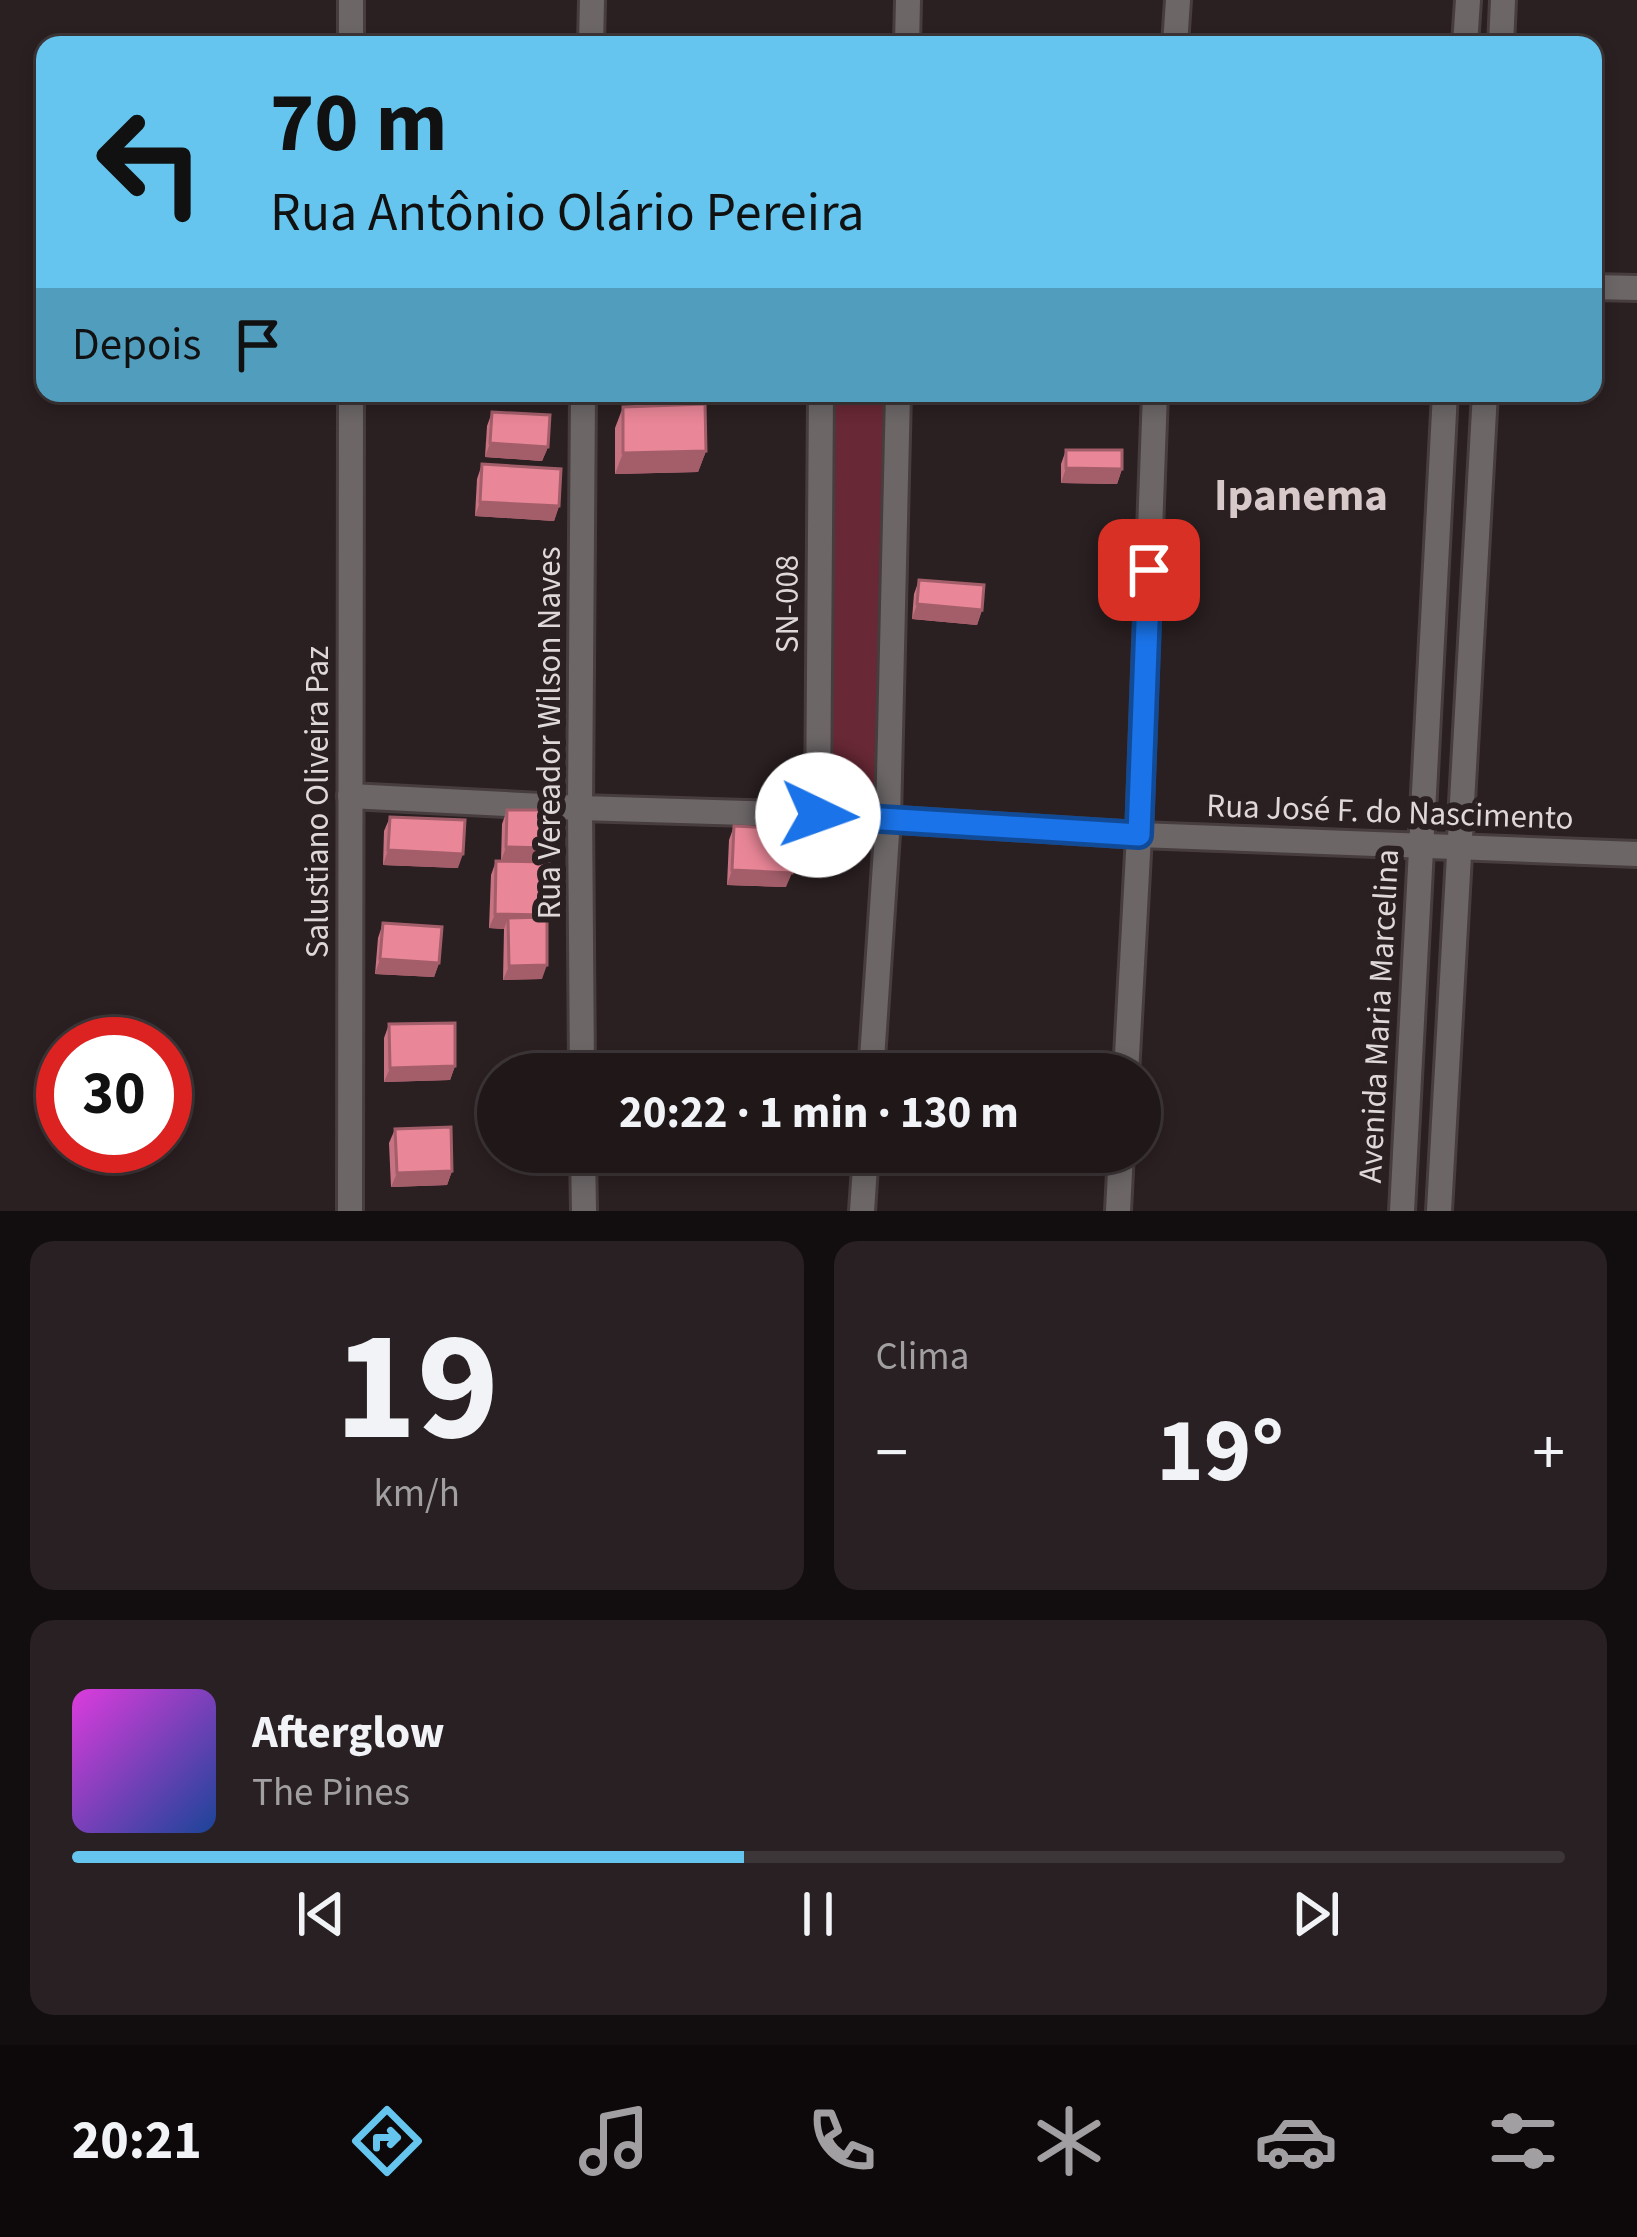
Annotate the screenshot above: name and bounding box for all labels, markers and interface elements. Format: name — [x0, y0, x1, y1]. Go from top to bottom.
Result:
text: 70 m — [270, 64, 448, 184]
icon: left — [72, 84, 228, 240]
text: Rua Antônio Olário Pereira — [270, 175, 865, 252]
icon: arrive — [225, 312, 291, 378]
text: Depois — [72, 313, 201, 377]
district label: Ipanema — [1214, 464, 1388, 528]
pin — [1098, 519, 1200, 621]
icon: arrive — [1116, 537, 1182, 603]
street label: Rua Vereador Wilson Naves — [526, 546, 573, 920]
street label: SN-008 — [764, 555, 811, 653]
street label: Salustiano Oliveira Paz — [294, 646, 341, 958]
position arrow — [755, 752, 881, 878]
street label: Rua José F. do Nascimento — [1206, 782, 1574, 842]
street label: Avenida Maria Marcelina — [1347, 848, 1411, 1184]
speed limit sign: 30 — [36, 1017, 192, 1173]
text: 20:22 · 1 min · 130 m — [619, 1081, 1019, 1145]
text: 19 — [334, 1277, 499, 1499]
text: Clima — [876, 1329, 969, 1385]
text: 19° — [1156, 1388, 1284, 1516]
text: − — [876, 1406, 908, 1500]
text: + — [1532, 1406, 1565, 1500]
text: km/h — [373, 1466, 460, 1522]
text: Afterglow — [252, 1701, 445, 1765]
text: The Pines — [252, 1765, 410, 1821]
icon: previous — [288, 1881, 354, 1947]
icon: pause — [785, 1881, 851, 1947]
icon: next — [1283, 1881, 1349, 1947]
icon: directions — [345, 2099, 429, 2183]
icon: music — [572, 2099, 656, 2183]
icon: phone — [800, 2099, 884, 2183]
icon: climate — [1027, 2099, 1111, 2183]
icon: car — [1254, 2099, 1338, 2183]
icon: filters — [1481, 2099, 1565, 2183]
text: 20:21 — [72, 2103, 202, 2180]

